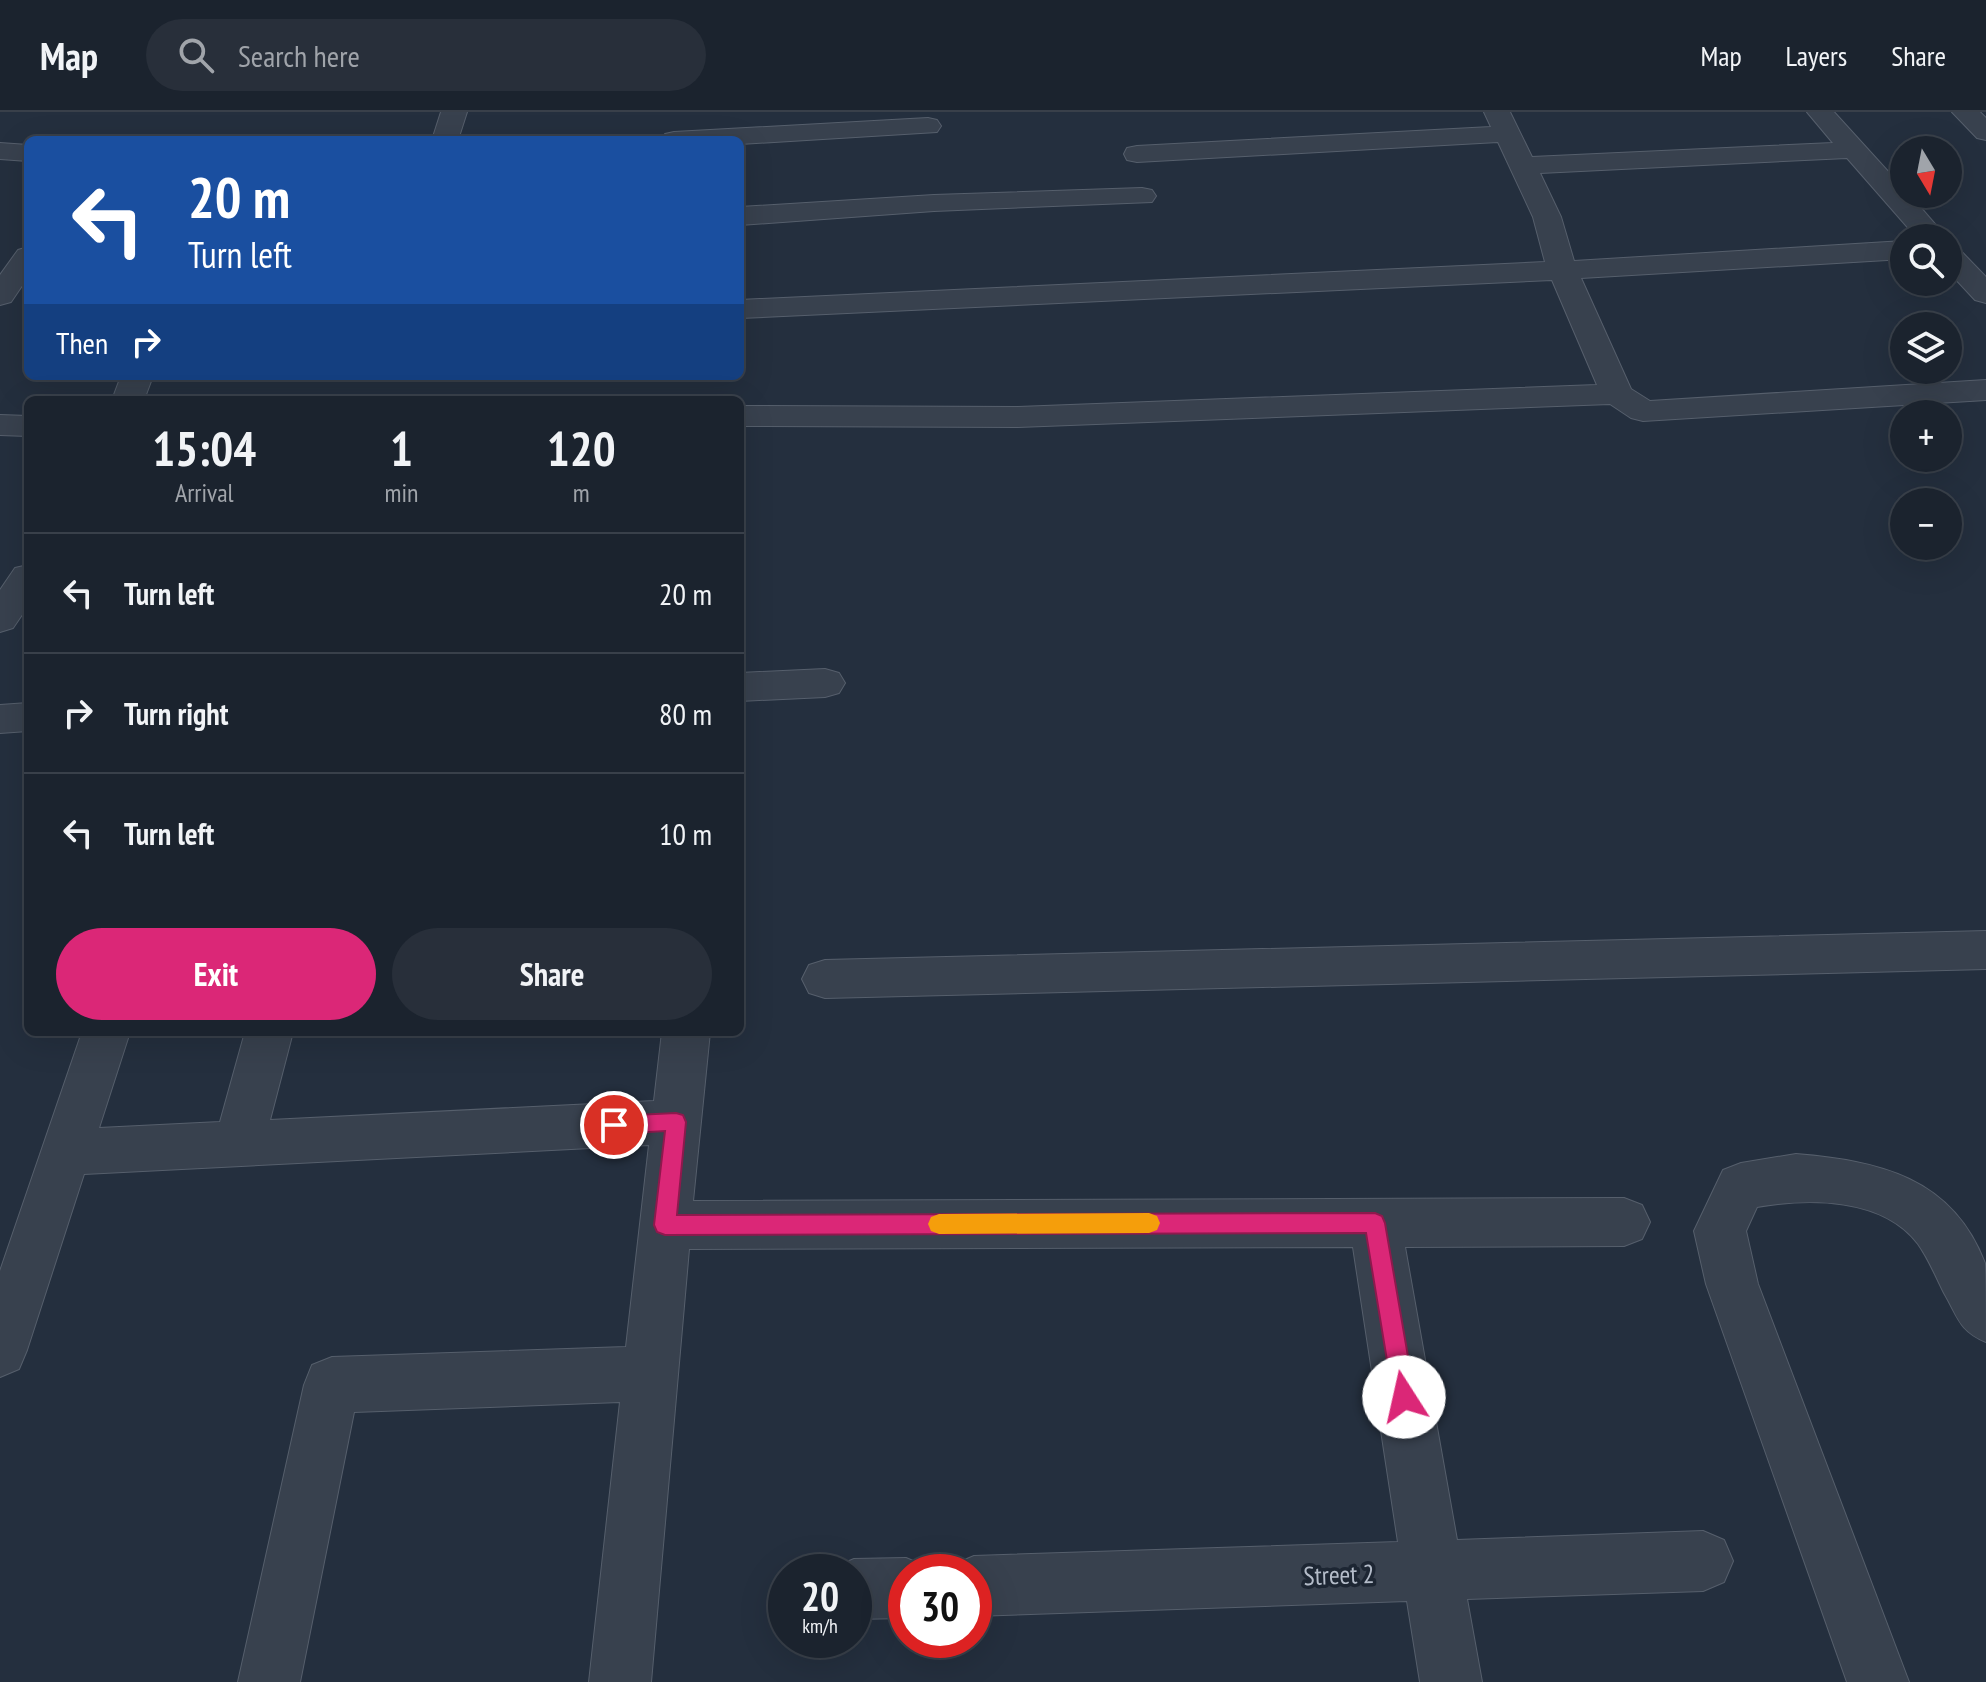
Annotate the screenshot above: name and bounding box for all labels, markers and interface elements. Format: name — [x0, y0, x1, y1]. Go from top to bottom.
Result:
search box — [146, 19, 706, 91]
text: Map — [40, 31, 98, 80]
icon: search — [174, 33, 218, 77]
text: Search here — [238, 36, 360, 75]
text: Map — [1700, 37, 1742, 74]
text: Layers — [1786, 37, 1847, 74]
text: Share — [1891, 37, 1946, 74]
north arrow — [1890, 136, 1962, 208]
map controls — [1890, 136, 1962, 560]
text: 20 m — [188, 161, 290, 233]
icon: left — [56, 168, 160, 272]
button: search — [1890, 224, 1962, 296]
text: Turn left — [188, 231, 292, 278]
button: layers — [1890, 312, 1962, 384]
icon: right — [124, 320, 168, 364]
text: Then — [56, 323, 108, 362]
button: + — [1890, 400, 1962, 472]
text: 15:04 — [152, 417, 256, 479]
text: 1 — [390, 417, 413, 479]
text: 120 — [547, 417, 616, 479]
text: Arrival — [175, 476, 234, 509]
text: min — [384, 476, 418, 509]
text: m — [573, 476, 590, 509]
button: − — [1890, 488, 1962, 560]
icon: left — [56, 571, 100, 615]
text: Turn left — [124, 574, 214, 613]
text: 20 m — [659, 574, 712, 613]
icon: right — [56, 691, 100, 735]
text: Turn right — [124, 694, 228, 733]
text: 80 m — [659, 694, 712, 733]
icon: left — [56, 811, 100, 855]
text: Turn left — [124, 814, 214, 853]
text: 10 m — [659, 814, 712, 853]
button: Exit — [56, 928, 376, 1020]
button: Share — [392, 928, 712, 1020]
pin — [580, 1091, 648, 1159]
icon: arrive — [592, 1103, 636, 1147]
position arrow — [1362, 1355, 1446, 1439]
speed limit sign: 30 — [888, 1554, 992, 1658]
street label: Street 2 — [1303, 1557, 1375, 1592]
text: 20 — [801, 1570, 839, 1622]
text: km/h — [802, 1613, 838, 1639]

